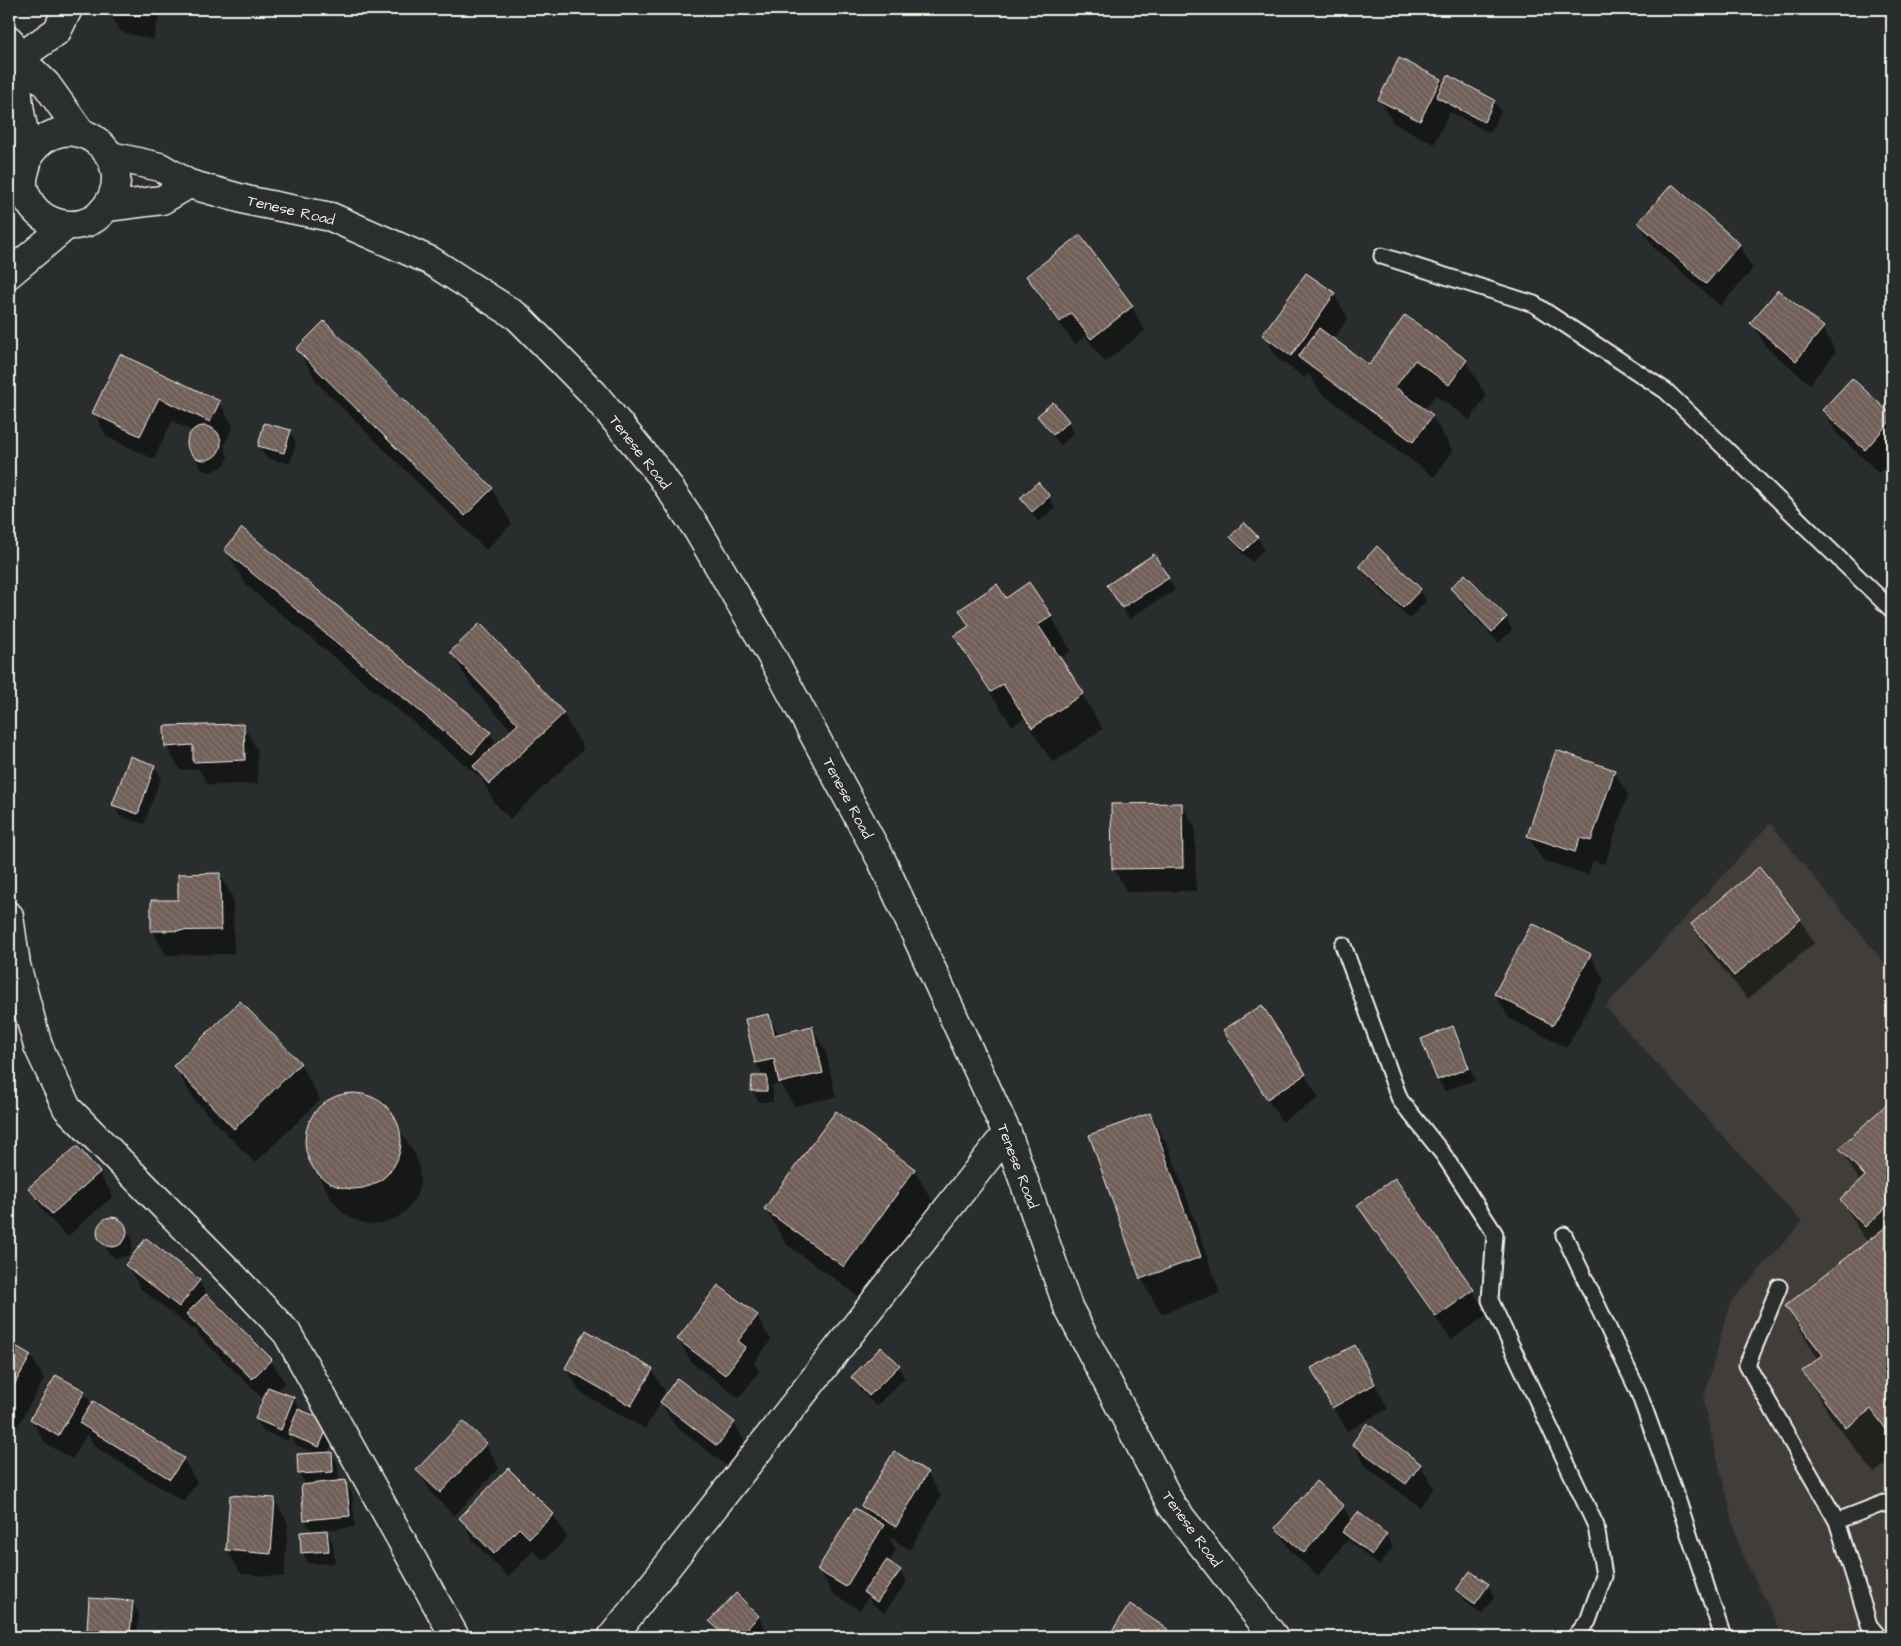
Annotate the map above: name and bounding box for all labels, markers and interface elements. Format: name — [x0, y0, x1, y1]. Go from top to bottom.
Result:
street label: Tenese Road — [245, 190, 337, 231]
street label: Tenese Road — [604, 411, 676, 494]
street label: Tenese Road — [817, 754, 878, 843]
street label: Tenese Road — [992, 1121, 1043, 1212]
street label: Tenese Road — [1157, 1487, 1226, 1572]

